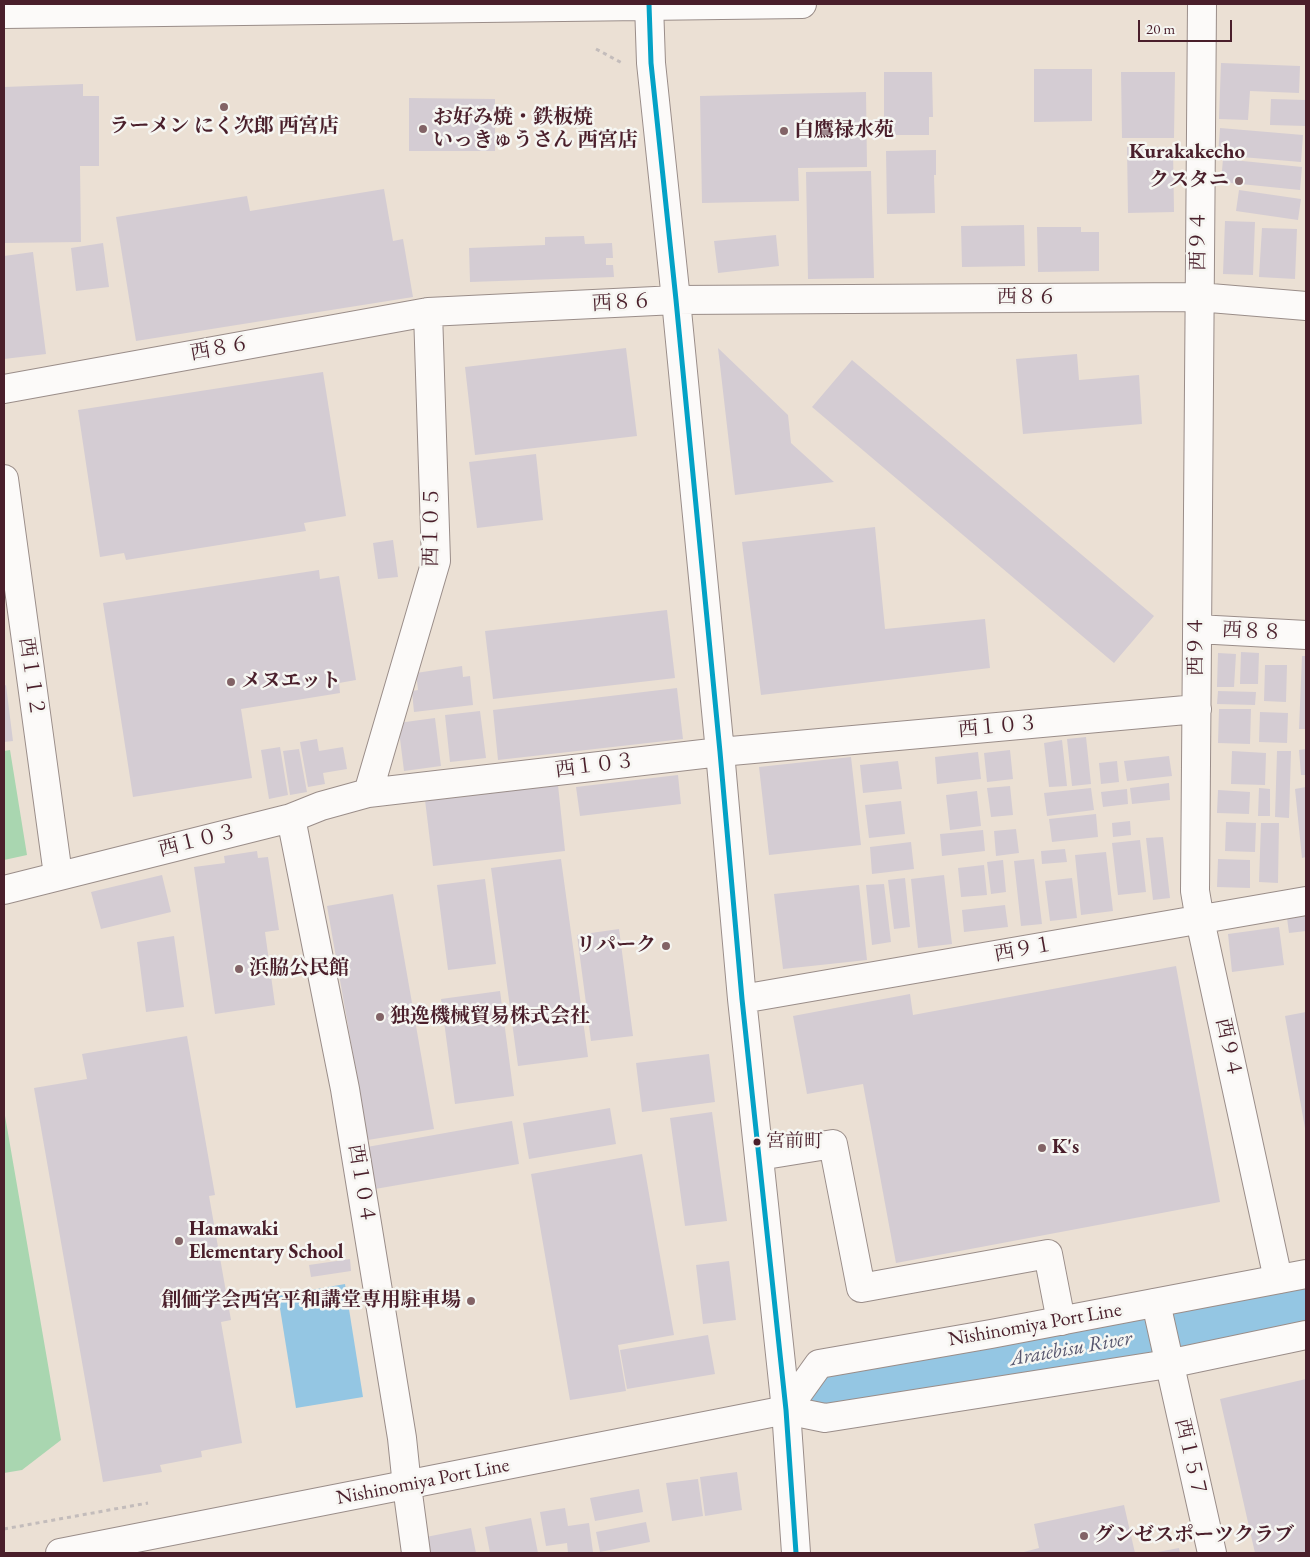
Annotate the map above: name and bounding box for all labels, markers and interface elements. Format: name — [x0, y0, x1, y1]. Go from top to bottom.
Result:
scale bar — [1140, 10, 1234, 42]
text: 20 m — [1146, 19, 1175, 38]
marker: ラーメン にく次郎 西宮店 — [218, 101, 230, 113]
place label: お好み焼・鉄板焼 いっきゅうさん 西宮店 — [433, 106, 638, 153]
place label: ラーメン にく次郎 西宮店 — [109, 115, 339, 139]
place label: 白鷹禄水苑 — [794, 119, 894, 143]
marker: お好み焼・鉄板焼 いっきゅうさん 西宮店 — [417, 123, 429, 135]
marker: 白鷹禄水苑 — [778, 125, 790, 137]
district label: Kurakakecho — [1129, 139, 1245, 165]
place label: クスタニ — [1149, 169, 1229, 193]
marker: クスタニ — [1233, 175, 1245, 187]
street label: 西９４ — [1186, 211, 1212, 271]
street label: 西８６ — [997, 286, 1057, 310]
street label: 西８６ — [591, 289, 653, 317]
street label: 西８６ — [188, 332, 252, 366]
street label: 西１０５ — [419, 487, 445, 567]
street label: 西９４ — [1185, 616, 1209, 676]
street label: 西８８ — [1221, 618, 1283, 646]
street label: 西１１２ — [14, 636, 48, 718]
place label: メヌエット — [241, 670, 341, 694]
marker: メヌエット — [225, 676, 237, 688]
street label: 西１０３ — [957, 712, 1039, 742]
street label: 西１０３ — [554, 749, 636, 783]
street label: 西１０３ — [156, 820, 240, 862]
street label: 西９１ — [992, 933, 1056, 967]
place label: リパーク — [576, 934, 656, 958]
marker: リパーク — [660, 940, 672, 952]
place label: 浜脇公民館 — [249, 957, 349, 981]
marker: 浜脇公民館 — [233, 963, 245, 975]
place label: 独逸機械貿易株式会社 — [390, 1005, 590, 1029]
marker: 独逸機械貿易株式会社 — [374, 1011, 386, 1023]
street label: 西９４ — [1210, 1016, 1246, 1080]
place label: 宮前町 — [766, 1131, 823, 1153]
place label: K's — [1052, 1136, 1079, 1160]
marker: 宮前町 — [752, 1137, 762, 1147]
marker: K's — [1036, 1142, 1048, 1154]
street label: 西１０４ — [343, 1143, 379, 1225]
place label: Hamawaki Elementary School — [189, 1218, 343, 1265]
marker: Hamawaki Elementary School — [173, 1235, 185, 1247]
place label: 創価学会西宮平和講堂専用駐車場 — [161, 1289, 461, 1313]
marker: 創価学会西宮平和講堂専用駐車場 — [465, 1295, 477, 1307]
street label: Nishinomiya Port Line — [946, 1298, 1124, 1352]
water label: Araiebisu River — [1008, 1326, 1134, 1372]
street label: 西１５７ — [1169, 1416, 1211, 1500]
street label: Nishinomiya Port Line — [335, 1453, 511, 1511]
place label: グンゼスポーツクラブ — [1094, 1524, 1294, 1548]
marker: グンゼスポーツクラブ — [1078, 1530, 1090, 1542]

